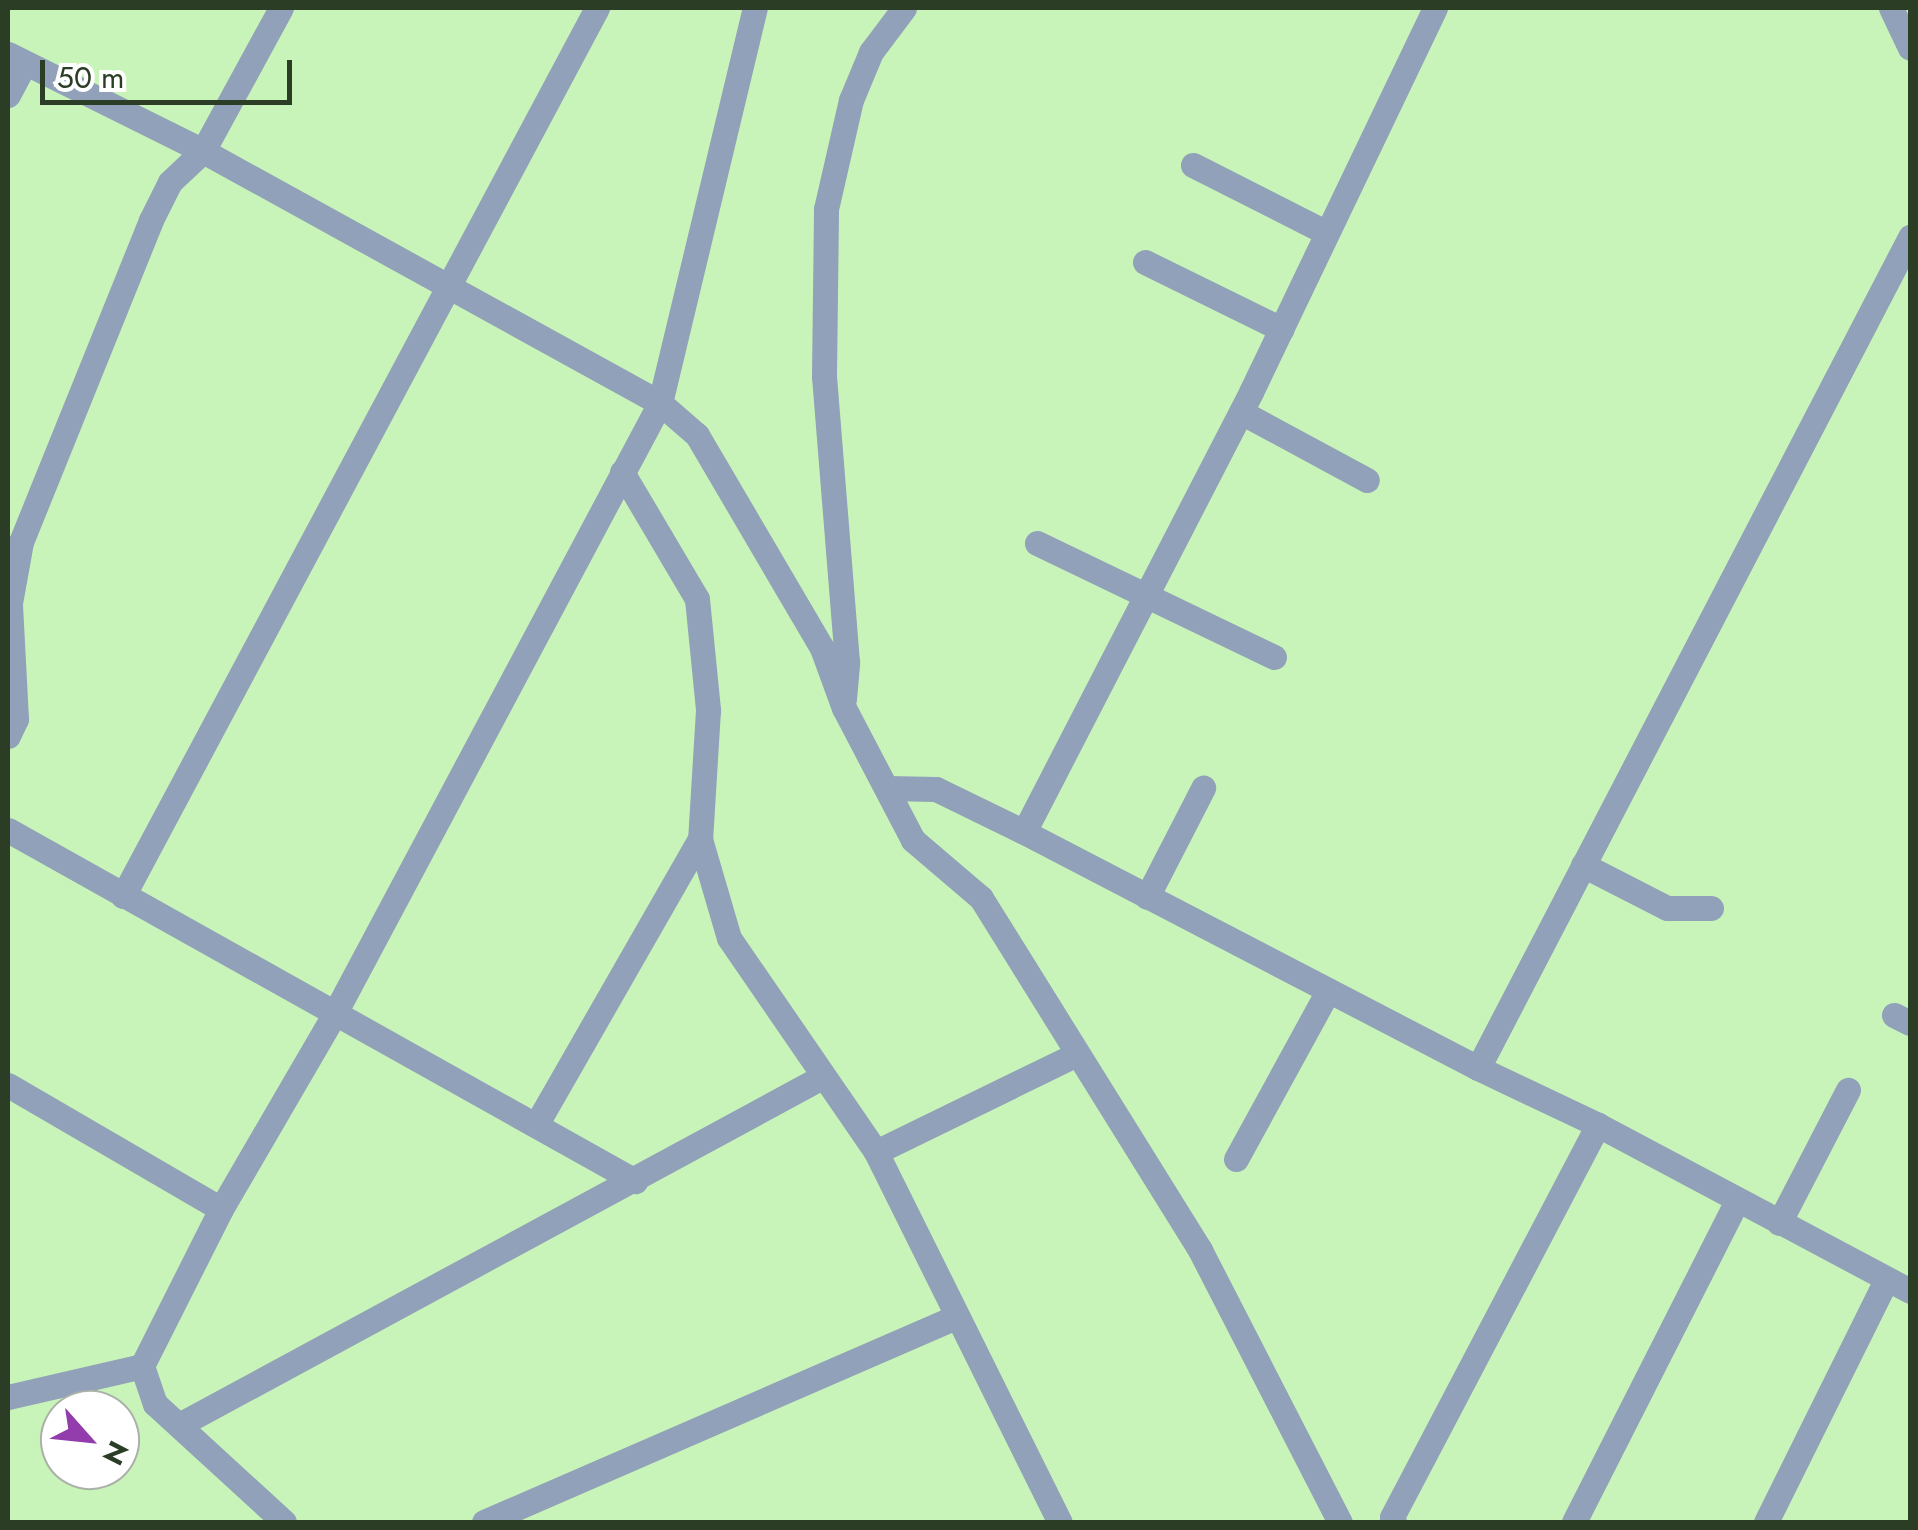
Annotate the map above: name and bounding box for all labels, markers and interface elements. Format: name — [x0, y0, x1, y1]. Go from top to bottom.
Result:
scale bar — [45, 40, 298, 102]
text: 50 m — [57, 56, 124, 99]
north arrow — [40, 1390, 140, 1490]
text: N — [92, 1434, 139, 1472]

